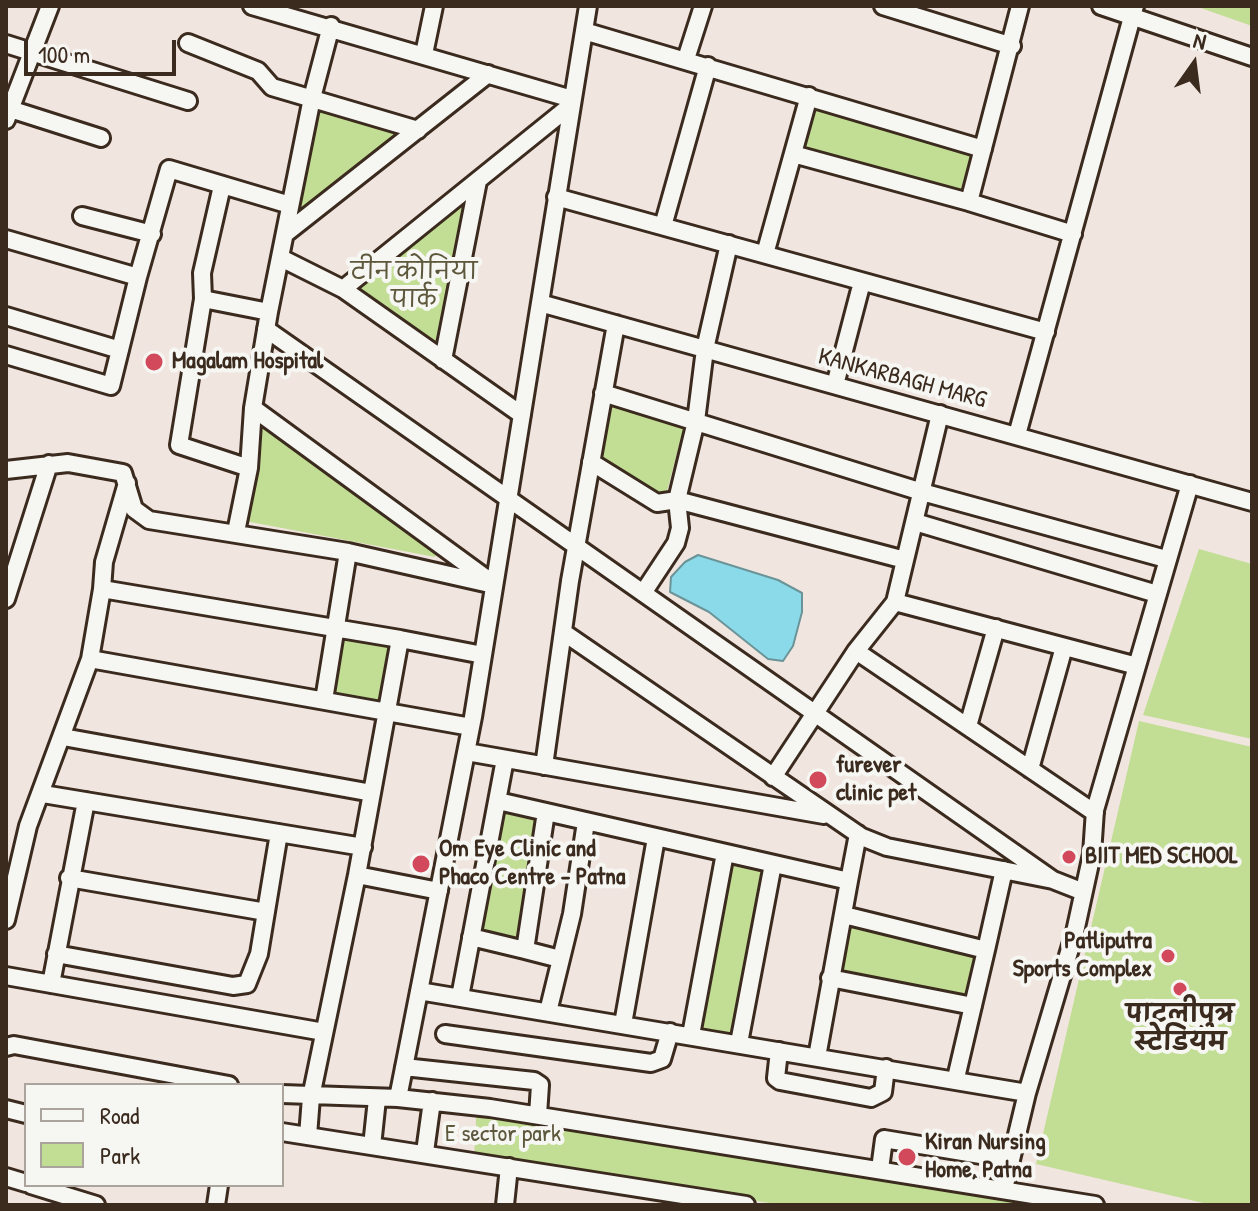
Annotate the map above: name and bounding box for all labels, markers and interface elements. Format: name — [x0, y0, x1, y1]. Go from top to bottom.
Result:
scale bar — [28, 24, 180, 74]
north arrow — [1154, 24, 1234, 104]
text: N — [1190, 25, 1209, 57]
text: 100 m — [38, 38, 90, 70]
park label: टीन कोनिया पार्क — [351, 259, 477, 315]
street label: KANKARBAGH MARG — [815, 343, 989, 415]
place label: Magalam Hospital — [172, 348, 323, 376]
marker: Magalam Hospital — [143, 351, 165, 373]
place label: furever clinic pet — [836, 752, 916, 808]
marker: furever clinic pet — [807, 769, 829, 791]
place label: Om Eye Clinic and Phaco Centre - Patna — [439, 836, 625, 892]
place label: BIIT MED SCHOOL — [1085, 843, 1238, 871]
marker: BIIT MED SCHOOL — [1060, 848, 1078, 866]
marker: Om Eye Clinic and Phaco Centre - Patna — [410, 853, 432, 875]
place label: Patliputra Sports Complex — [1013, 928, 1152, 984]
marker: Patliputra Sports Complex — [1159, 947, 1177, 965]
marker: पाटलीपुत्र स्टेडियम — [1171, 980, 1189, 998]
place label: पाटलीपुत्र स्टेडियम — [1126, 1002, 1234, 1058]
legend — [24, 1083, 284, 1187]
text: Road — [100, 1099, 139, 1131]
park label: E sector park — [445, 1121, 561, 1149]
place label: Kiran Nursing Home, Patna — [925, 1129, 1046, 1185]
text: Park — [100, 1139, 140, 1171]
marker: Kiran Nursing Home, Patna — [896, 1146, 918, 1168]

